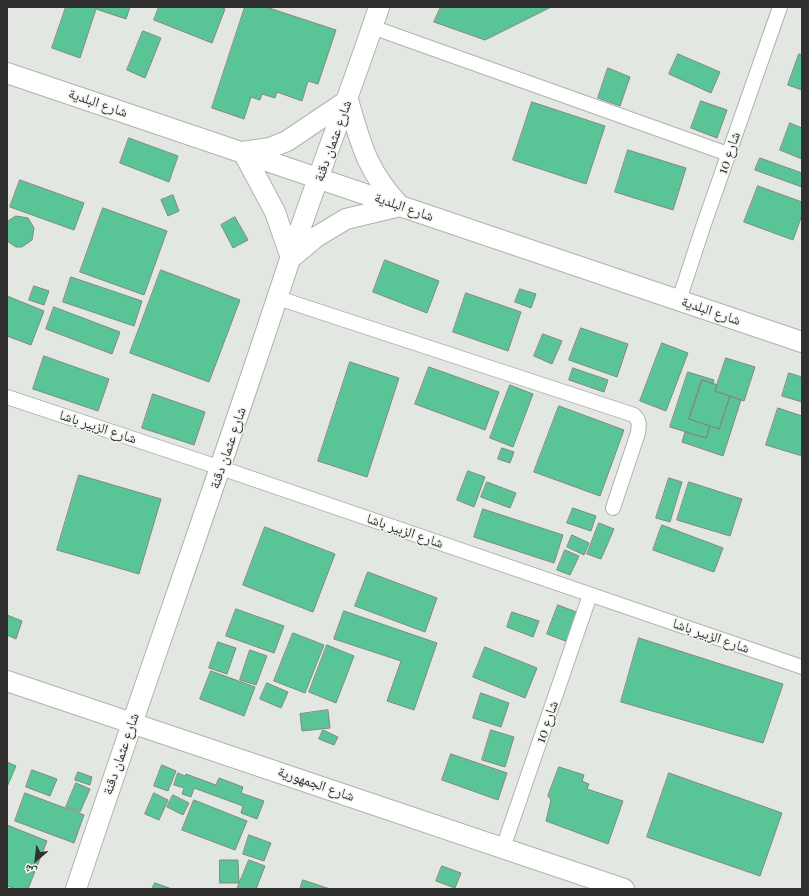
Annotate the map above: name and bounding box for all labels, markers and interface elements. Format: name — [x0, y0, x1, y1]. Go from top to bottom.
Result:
street label: شارع البلدية — [66, 85, 130, 121]
street label: شارع عثمان دقنة — [311, 98, 355, 184]
street label: شارع 10 — [714, 130, 744, 176]
street label: شارع البلدية — [372, 189, 436, 225]
street label: شارع البلدية — [679, 293, 743, 329]
street label: شارع عثمان دقنة — [206, 405, 250, 491]
street label: شارع الزبير باشا — [57, 407, 139, 447]
street label: شارع الزبير باشا — [364, 510, 446, 552]
street label: شارع الزبير باشا — [670, 615, 752, 657]
street label: شارع 10 — [532, 699, 562, 745]
street label: شارع عثمان دقنة — [99, 711, 143, 797]
street label: شارع الجمهورية — [275, 763, 357, 805]
north arrow — [16, 840, 56, 880]
text: ش — [21, 862, 39, 880]

